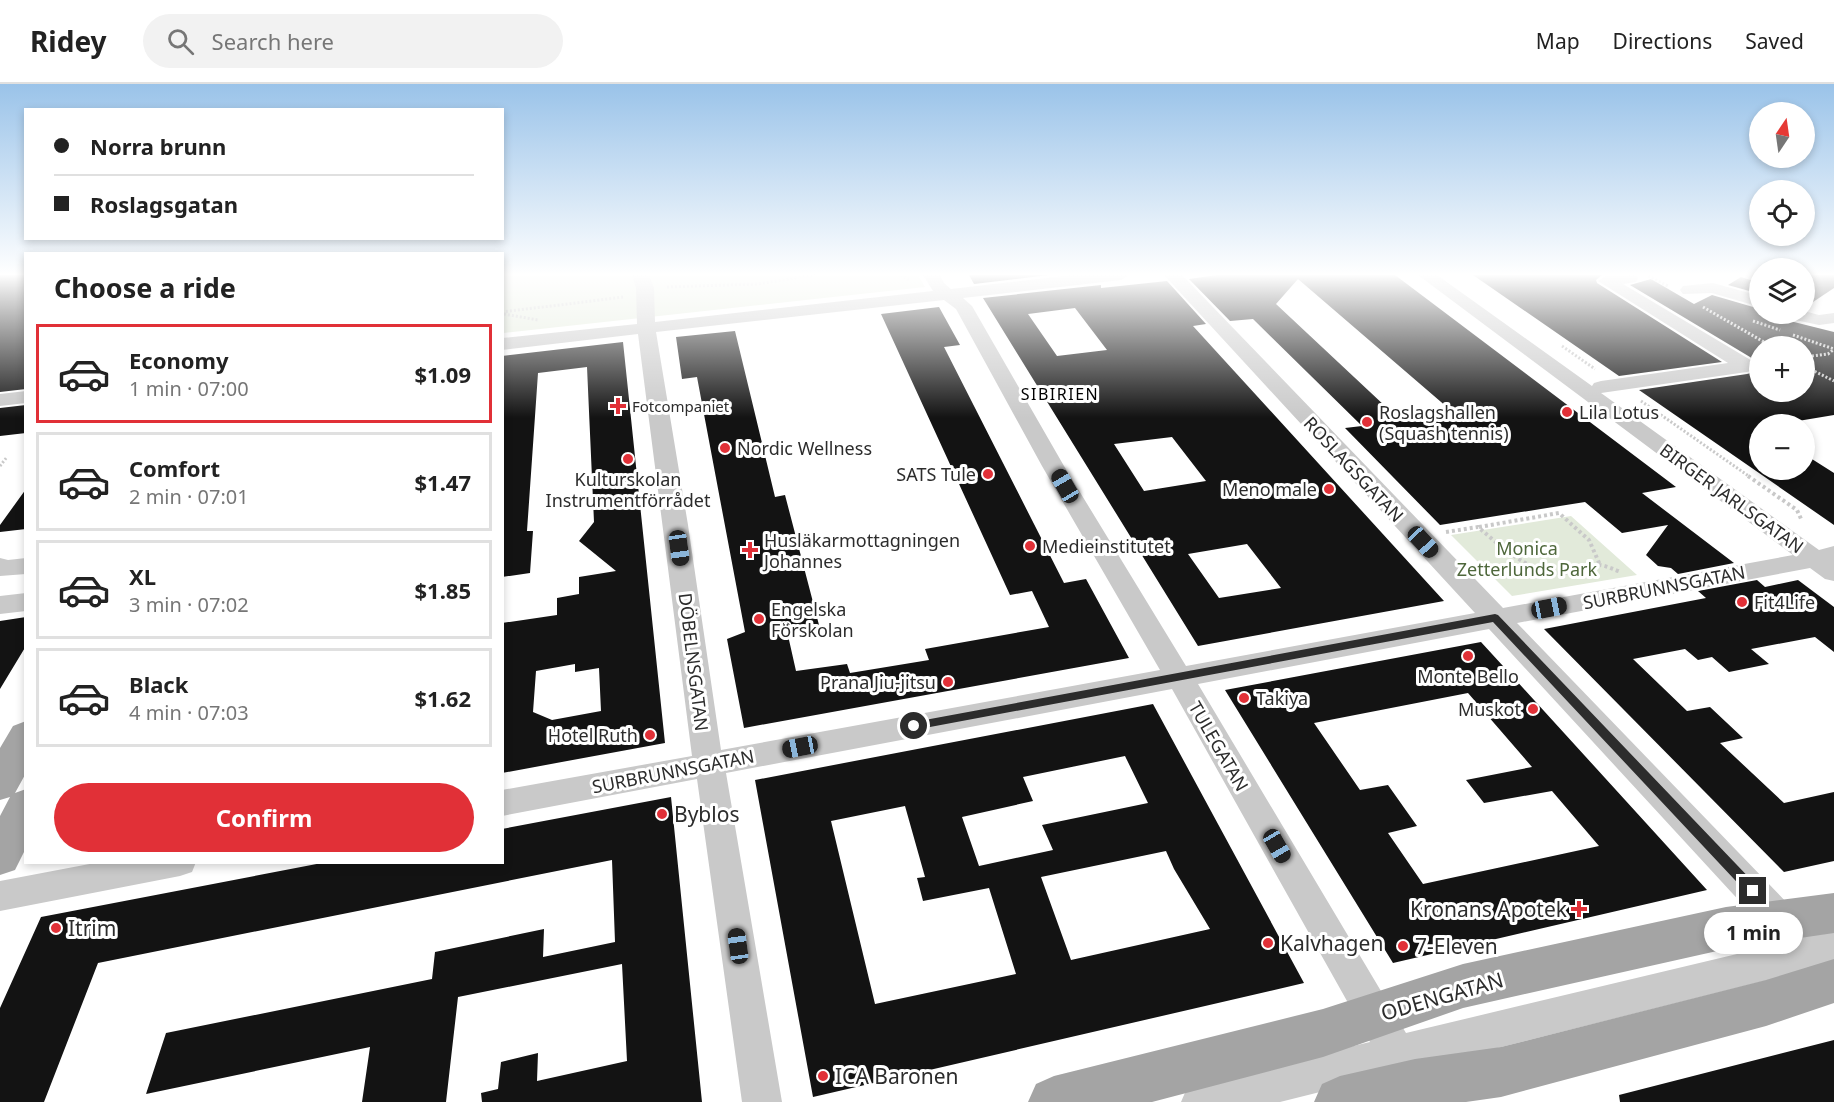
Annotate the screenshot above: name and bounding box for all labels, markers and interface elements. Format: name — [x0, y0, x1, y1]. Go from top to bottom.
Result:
search box — [143, 14, 563, 68]
text: Ridey — [30, 22, 107, 60]
icon: search — [164, 25, 197, 58]
text: Search here — [212, 26, 334, 56]
text: Map — [1536, 27, 1580, 55]
text: Directions — [1613, 27, 1712, 55]
text: Saved — [1745, 27, 1804, 55]
north arrow — [1749, 102, 1815, 168]
map controls — [1749, 102, 1815, 480]
text: Norra brunn — [90, 131, 226, 161]
button: locate — [1749, 180, 1815, 246]
text: Roslagsgatan — [90, 189, 238, 219]
button: layers — [1749, 258, 1815, 324]
text: Choose a ride — [54, 269, 236, 306]
button: + — [1749, 336, 1815, 402]
text: Economy — [129, 345, 228, 375]
icon: car — [57, 347, 111, 401]
text: $1.09 — [414, 359, 471, 389]
text: 1 min · 07:00 — [129, 375, 249, 402]
district label: SIBIRIEN — [1021, 383, 1099, 405]
place label: Fotcompaniet — [632, 396, 730, 416]
marker: Fotcompaniet — [609, 397, 627, 415]
place label: Roslagshallen (Squash tennis) — [1379, 400, 1509, 445]
place label: Lila Lotus — [1579, 400, 1659, 424]
marker: Lila Lotus — [1560, 405, 1574, 419]
street label: ROSLAGSGATAN — [1299, 411, 1409, 527]
button: − — [1749, 414, 1815, 480]
marker: Roslagshallen (Squash tennis) — [1360, 415, 1374, 429]
place label: Nordic Wellness — [737, 436, 872, 460]
street label: BIRGER JARLSGATAN — [1655, 438, 1809, 558]
marker: Nordic Wellness — [718, 441, 732, 455]
marker: Kulturskolan Instrumentförrådet — [621, 452, 635, 466]
text: Comfort — [129, 453, 220, 483]
icon: car — [57, 455, 111, 509]
place label: SATS Tule — [896, 462, 976, 486]
car — [1048, 466, 1082, 506]
text: $1.47 — [414, 467, 471, 497]
place label: Kulturskolan Instrumentförrådet — [546, 467, 711, 512]
marker: SATS Tule — [981, 467, 995, 481]
place label: Meno male — [1222, 477, 1317, 501]
marker: Meno male — [1322, 482, 1336, 496]
text: 2 min · 07:01 — [129, 483, 249, 510]
car — [1404, 523, 1442, 561]
place label: Husläkarmottagningen Johannes — [762, 528, 960, 573]
car — [668, 529, 690, 567]
place label: Medieinstitutet — [1042, 534, 1171, 558]
park label: Monica Zetterlunds Park — [1457, 536, 1598, 581]
marker: Medieinstitutet — [1023, 539, 1037, 553]
marker: Husläkarmottagningen Johannes — [741, 541, 759, 559]
street label: SURBRUNNSGATAN — [1581, 559, 1747, 615]
text: XL — [129, 561, 156, 591]
icon: car — [57, 563, 111, 617]
text: $1.85 — [414, 575, 471, 605]
place label: Fit4Life — [1754, 590, 1815, 614]
text: 3 min · 07:02 — [129, 591, 249, 618]
street label: DÖBELNSGATAN — [674, 591, 714, 733]
marker: Fit4Life — [1735, 595, 1749, 609]
car — [1530, 596, 1568, 620]
place label: Engelska Förskolan — [771, 597, 854, 642]
marker: Engelska Förskolan — [752, 612, 766, 626]
marker: Monte Bello — [1461, 649, 1475, 663]
place label: Monte Bello — [1417, 664, 1519, 688]
text: Black — [129, 669, 188, 699]
place label: Prana Jiu-jitsu — [820, 670, 936, 694]
icon: car — [57, 671, 111, 725]
marker: Prana Jiu-jitsu — [941, 675, 955, 689]
text: $1.62 — [414, 683, 471, 713]
place label: Takiya — [1256, 686, 1308, 710]
marker: Takiya — [1237, 691, 1251, 705]
street label: TULEGATAN — [1184, 697, 1254, 795]
place label: Muskot — [1458, 697, 1521, 721]
text: 4 min · 07:03 — [129, 699, 249, 726]
marker: Muskot — [1526, 702, 1540, 716]
route start — [900, 712, 927, 739]
place label: Hotel Ruth — [548, 723, 638, 747]
marker: Hotel Ruth — [643, 728, 657, 742]
car — [781, 735, 819, 759]
street label: SURBRUNNSGATAN — [590, 743, 756, 799]
button: Confirm — [54, 783, 474, 852]
place label: Byblos — [674, 800, 739, 828]
marker: Byblos — [655, 807, 669, 821]
car — [1260, 826, 1294, 866]
route end — [1739, 877, 1766, 904]
place label: Kronans Apotek — [1410, 895, 1568, 923]
marker: Kronans Apotek — [1572, 902, 1586, 916]
callout: 1 min — [1704, 912, 1802, 954]
place label: Itrim — [68, 914, 116, 942]
text: 1 min — [1726, 919, 1781, 946]
marker: Itrim — [49, 921, 63, 935]
car — [727, 927, 749, 965]
place label: Kalvhagen — [1280, 929, 1383, 957]
place label: 7-Eleven — [1415, 932, 1498, 960]
marker: Kalvhagen — [1261, 936, 1275, 950]
marker: 7-Eleven — [1396, 939, 1410, 953]
street label: ODENGATAN — [1377, 965, 1507, 1027]
place label: ICA Baronen — [835, 1062, 958, 1090]
marker: ICA Baronen — [816, 1069, 830, 1083]

